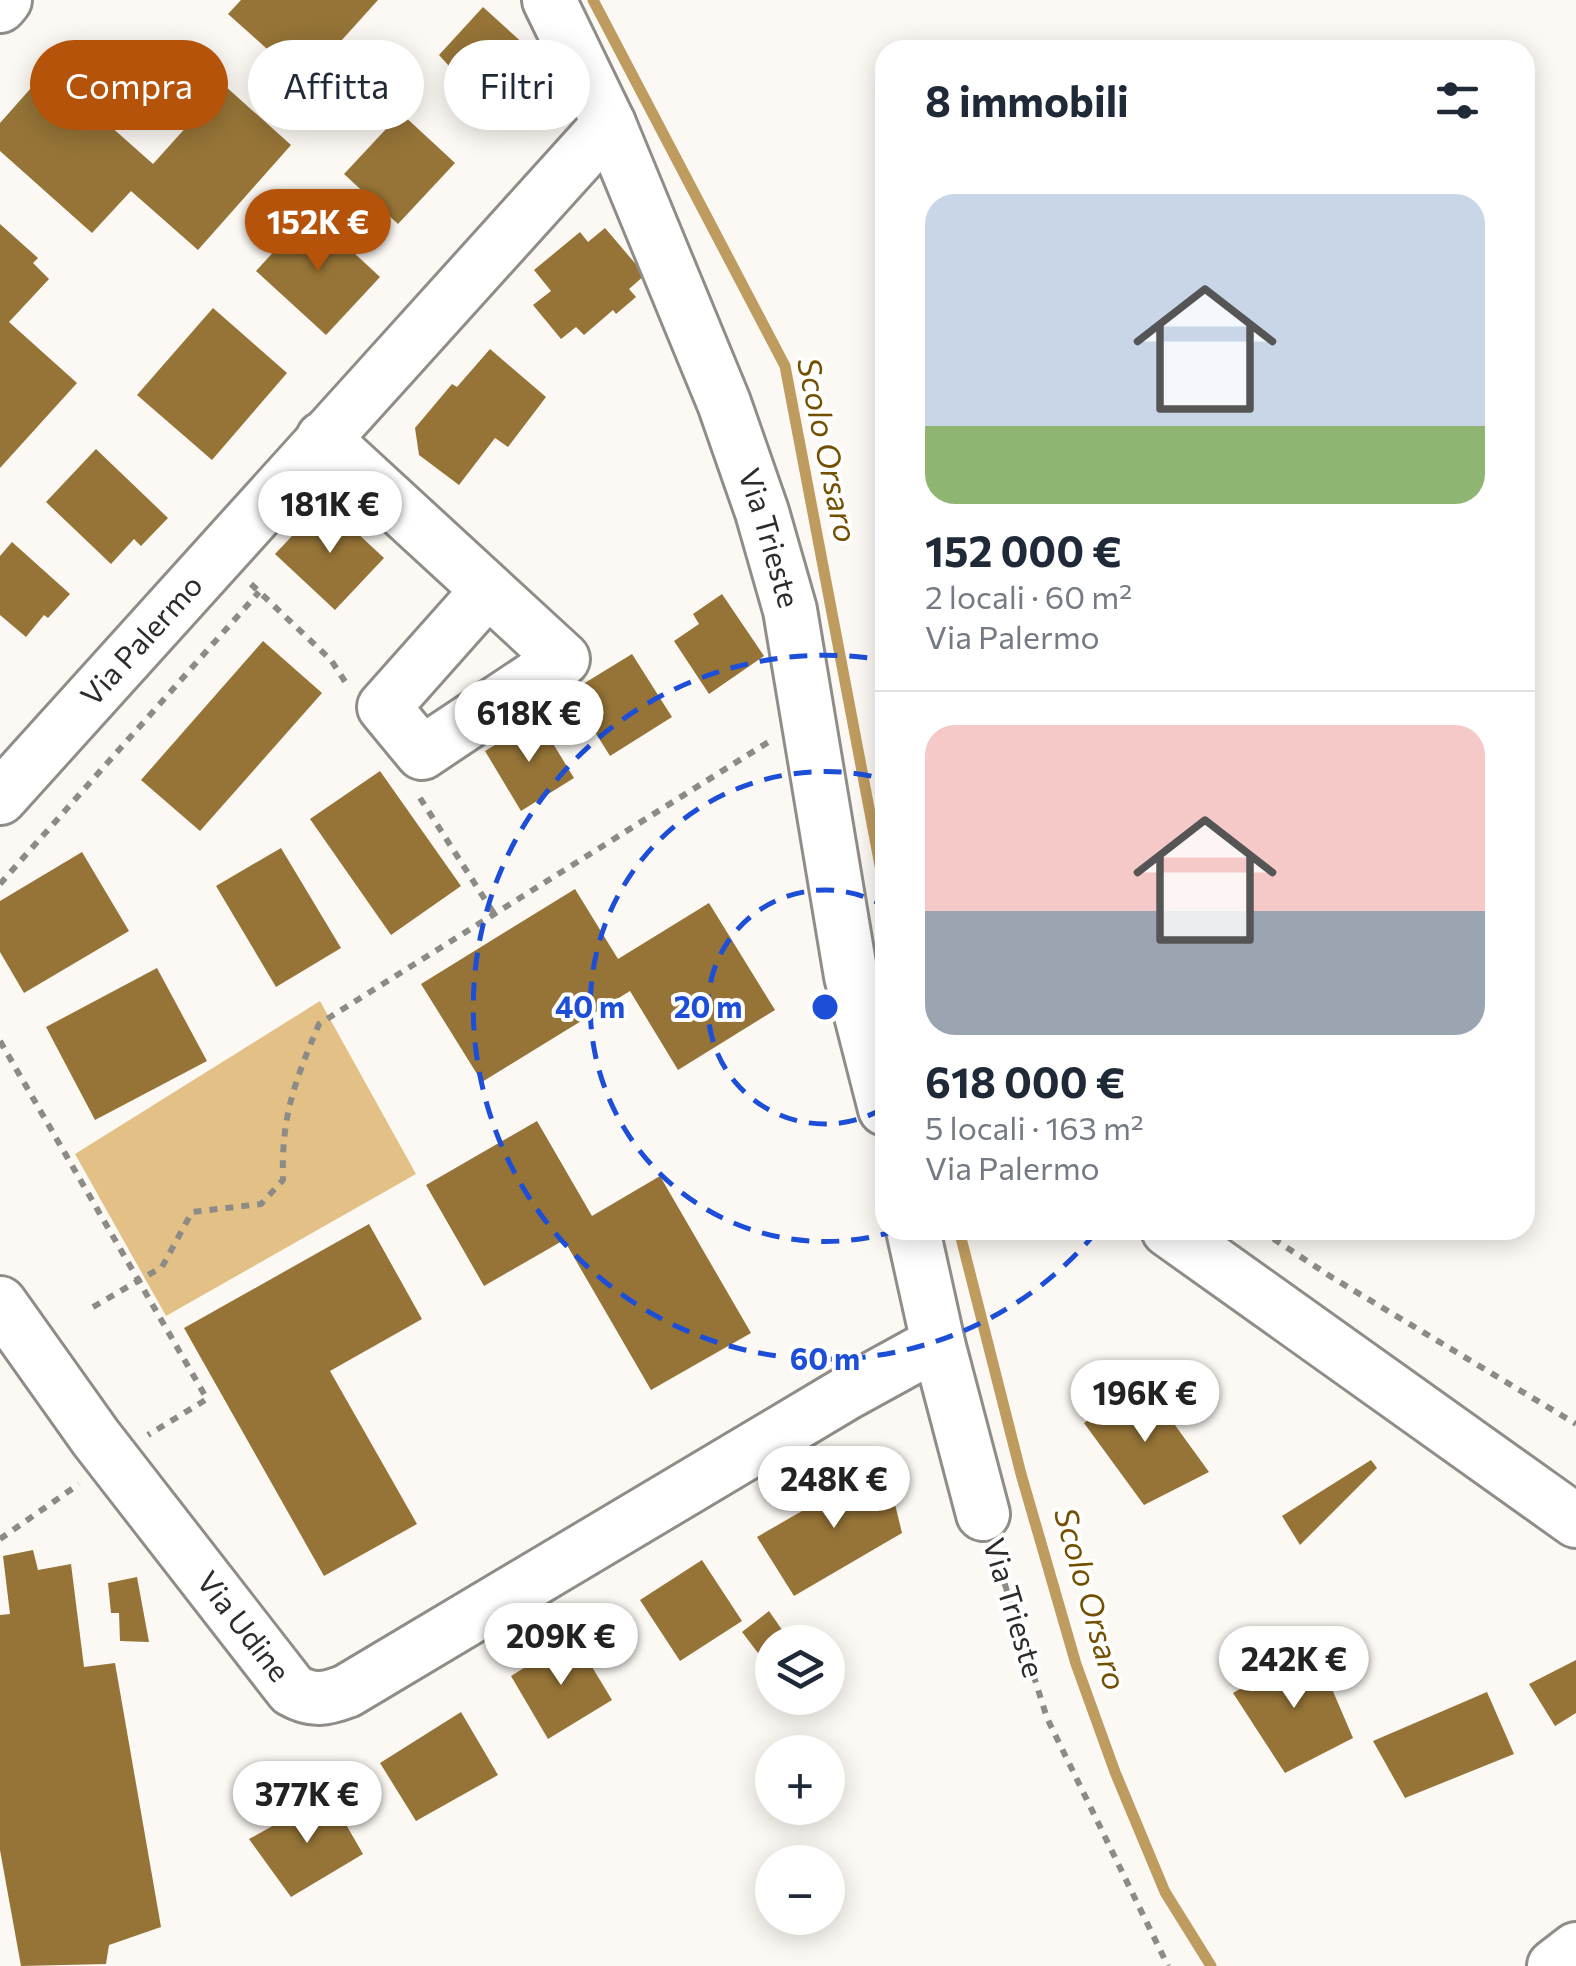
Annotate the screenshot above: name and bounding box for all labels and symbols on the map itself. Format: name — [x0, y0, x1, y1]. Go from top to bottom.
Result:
pin: 152K € — [237, 189, 399, 274]
water label: Scolo Orsaro — [790, 353, 868, 546]
street label: Via Trieste — [732, 463, 809, 611]
pin: 181K € — [249, 471, 411, 556]
street label: Via Palermo — [72, 566, 209, 712]
pin: 618K € — [448, 680, 610, 765]
text: 40 m — [555, 987, 625, 1024]
text: 20 m — [674, 987, 742, 1024]
centre of rings — [807, 989, 843, 1025]
text: 60 m — [790, 1339, 860, 1376]
pin: 196K € — [1064, 1360, 1226, 1445]
pin: 248K € — [753, 1446, 915, 1531]
water label: Scolo Orsaro — [1047, 1503, 1137, 1694]
street label: Via Trieste — [977, 1533, 1054, 1681]
street label: Via Udine — [190, 1563, 299, 1688]
pin: 209K € — [480, 1603, 642, 1688]
pin: 242K € — [1213, 1626, 1375, 1711]
pin: 377K € — [226, 1761, 388, 1846]

